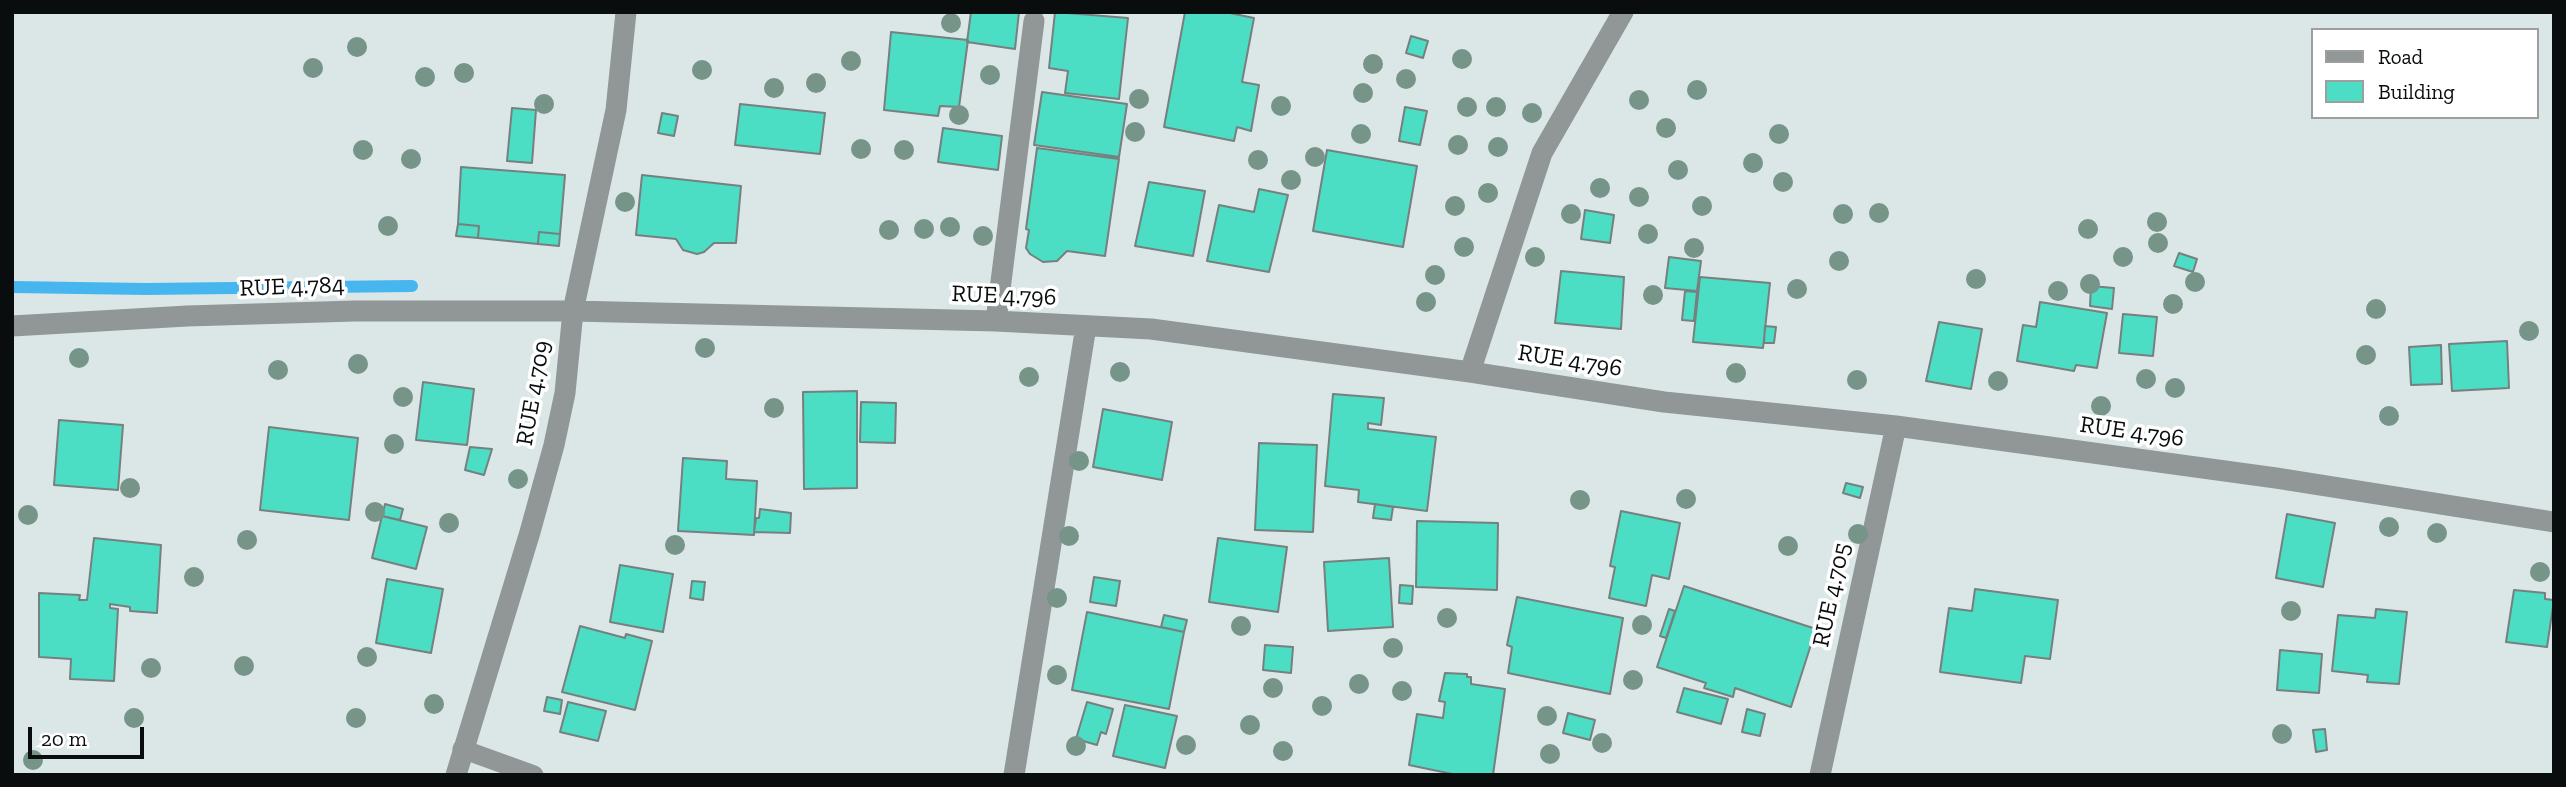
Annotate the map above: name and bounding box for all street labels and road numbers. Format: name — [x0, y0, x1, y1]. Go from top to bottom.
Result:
street label: RUE 4.784 — [239, 271, 345, 303]
street label: RUE 4.796 — [951, 280, 1057, 312]
street label: RUE 4.709 — [511, 338, 557, 448]
street label: RUE 4.796 — [1516, 339, 1624, 383]
street label: RUE 4.796 — [2078, 410, 2186, 454]
street label: RUE 4.705 — [1807, 540, 1857, 650]

